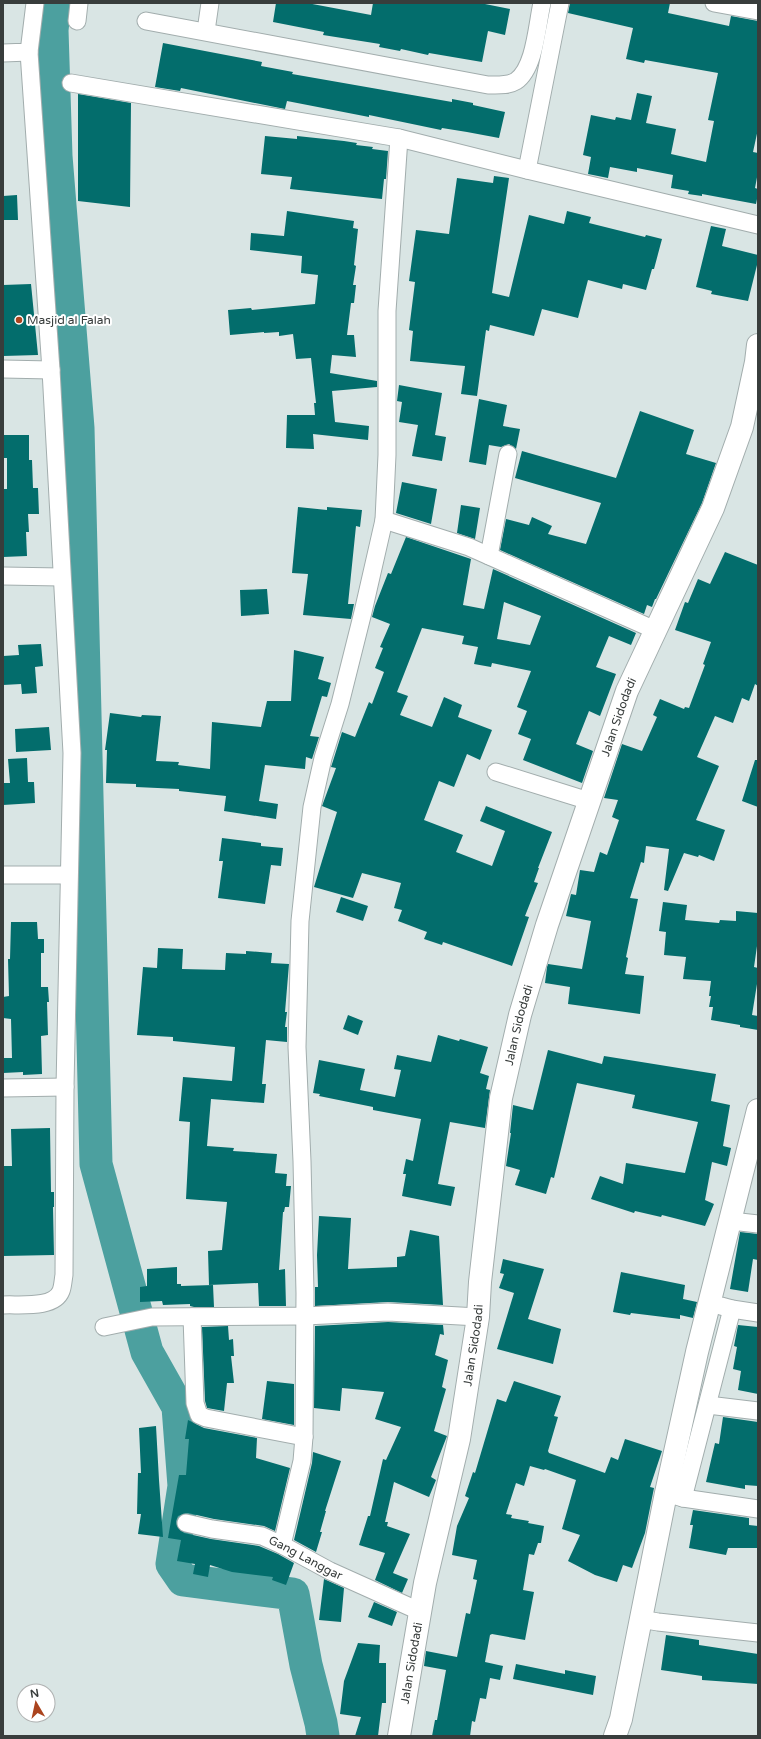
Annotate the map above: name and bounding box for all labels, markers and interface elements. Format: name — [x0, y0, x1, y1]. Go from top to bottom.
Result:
place label: Masjid al Falah — [27, 313, 111, 327]
marker: Masjid al Falah — [14, 315, 24, 325]
street label: Jalan Sidodadi — [598, 675, 639, 758]
street label: Jalan Sidodadi — [502, 983, 536, 1067]
street label: Jalan Sidodadi — [460, 1304, 486, 1387]
street label: Gang Langgar — [267, 1533, 345, 1583]
street label: Jalan Sidodadi — [398, 1621, 425, 1705]
north arrow — [16, 1683, 56, 1723]
text: N — [29, 1687, 40, 1701]

